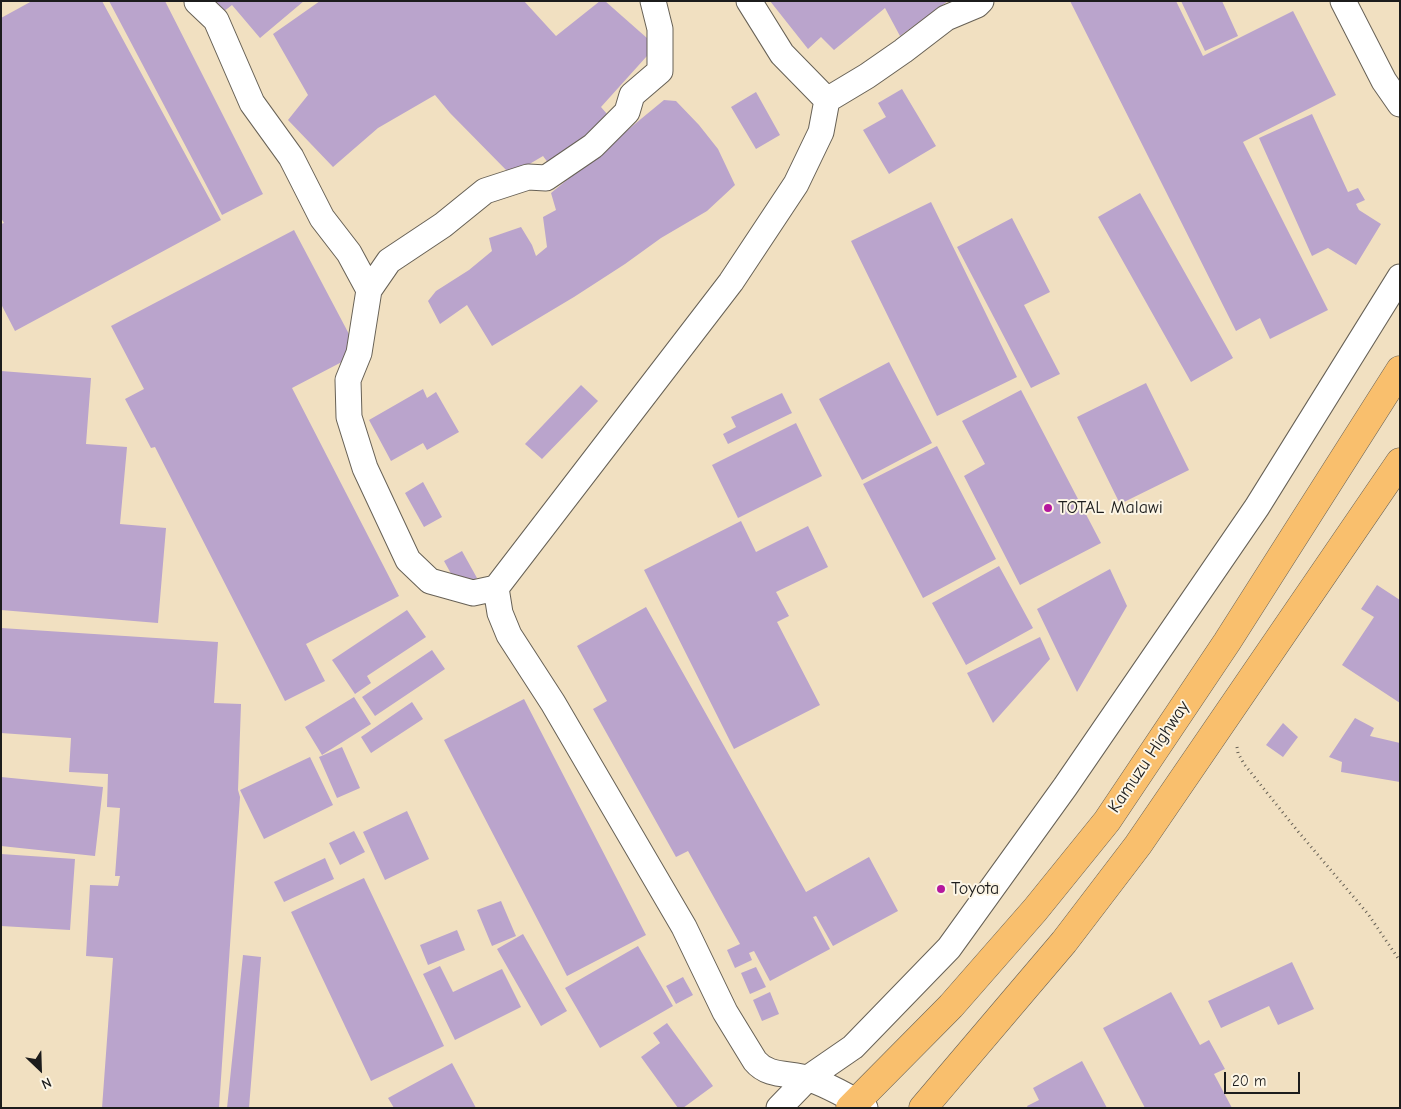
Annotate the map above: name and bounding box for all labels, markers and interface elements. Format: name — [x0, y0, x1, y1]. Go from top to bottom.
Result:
place label: TOTAL Malawi — [1058, 497, 1163, 519]
marker: TOTAL Malawi — [1042, 502, 1054, 514]
street label: Kamuzu Highway — [1104, 697, 1194, 817]
place label: Toyota — [951, 878, 999, 900]
marker: Toyota — [935, 883, 947, 895]
north arrow — [15, 1044, 65, 1094]
scale bar — [1226, 1062, 1302, 1094]
text: 20 m — [1232, 1072, 1266, 1090]
text: N — [39, 1074, 54, 1093]

